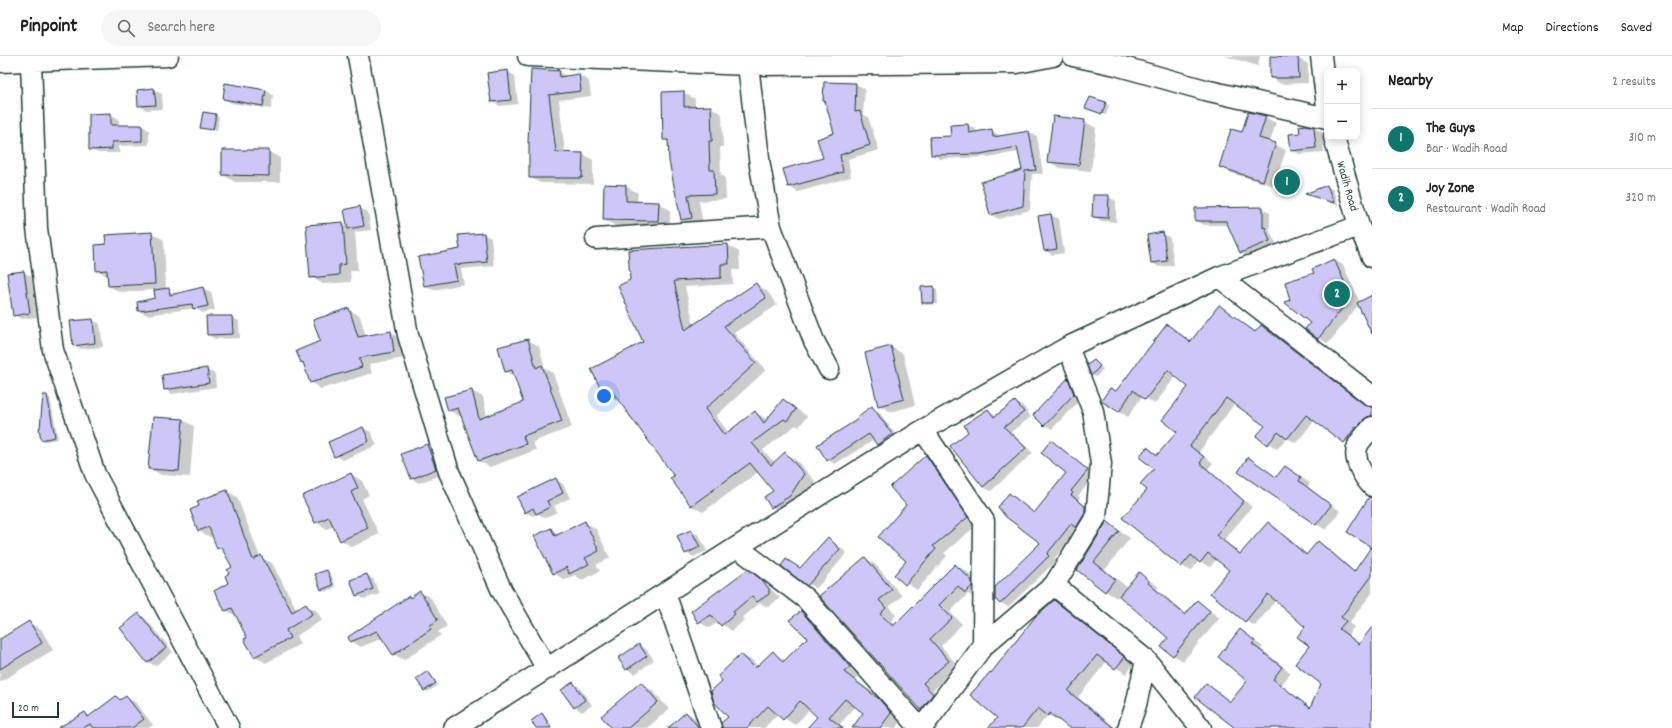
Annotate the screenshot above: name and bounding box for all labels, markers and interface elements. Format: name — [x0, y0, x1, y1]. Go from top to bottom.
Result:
search box — [101, 10, 381, 46]
text: Pinpoint — [20, 14, 77, 41]
icon: search — [115, 17, 137, 39]
text: Search here — [147, 17, 215, 39]
text: Map — [1502, 18, 1524, 38]
text: Directions — [1546, 18, 1599, 38]
text: Saved — [1621, 18, 1652, 38]
map controls — [1324, 68, 1360, 140]
button: + — [1324, 68, 1360, 104]
text: Nearby — [1388, 70, 1432, 94]
text: 2 results — [1612, 73, 1656, 92]
button: − — [1324, 104, 1360, 140]
text: The Guys — [1426, 118, 1475, 140]
text: 1 — [1400, 129, 1402, 148]
text: 310 m — [1628, 129, 1656, 148]
text: Bar · Wadih Road — [1426, 140, 1507, 159]
street label: Wadih Road — [1331, 160, 1362, 213]
pin: 1 — [1274, 167, 1300, 197]
text: Joy Zone — [1426, 178, 1474, 200]
text: 2 — [1398, 189, 1404, 208]
text: 320 m — [1626, 189, 1656, 208]
text: Restaurant · Wadih Road — [1426, 200, 1546, 219]
pin: 2 — [1324, 279, 1350, 309]
your location — [594, 386, 614, 406]
scale bar — [12, 700, 59, 719]
text: 20 m — [18, 701, 39, 717]

